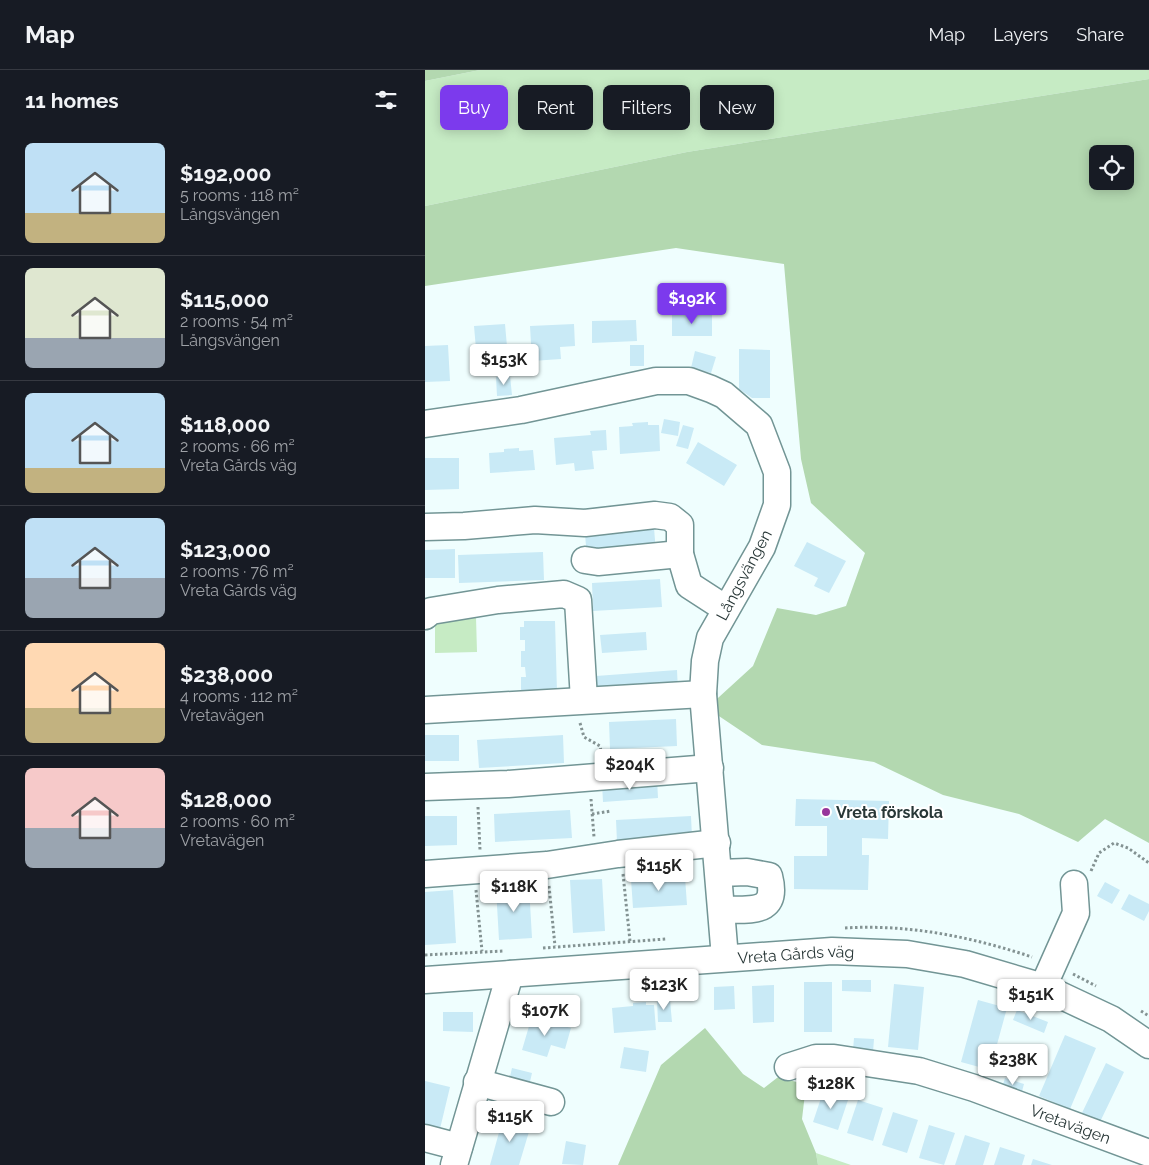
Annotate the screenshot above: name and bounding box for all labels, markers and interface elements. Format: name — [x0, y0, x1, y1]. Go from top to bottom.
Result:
text: Map — [25, 20, 75, 49]
text: Map — [929, 24, 965, 45]
text: Layers — [993, 24, 1048, 45]
text: Share — [1076, 24, 1124, 45]
chip: Buy — [440, 85, 508, 130]
chip: Rent — [518, 85, 593, 130]
chip: Filters — [603, 85, 690, 130]
chip: New — [700, 85, 774, 130]
icon: filters — [372, 86, 400, 114]
text: 11 homes — [25, 88, 119, 113]
map controls — [1089, 145, 1134, 190]
button: locate — [1089, 145, 1134, 190]
text: $192,000 — [180, 161, 271, 186]
icon: home — [65, 163, 125, 223]
text: 5 rooms · 118 m² — [180, 186, 299, 205]
text: Långsvängen — [180, 205, 280, 224]
pin: $192K — [657, 282, 727, 325]
text: $115,000 — [180, 287, 269, 312]
icon: home — [65, 288, 125, 348]
text: $192K — [668, 289, 716, 308]
text: 2 rooms · 54 m² — [180, 312, 293, 331]
text: Långsvängen — [180, 331, 280, 350]
pin: $153K — [469, 344, 539, 386]
text: $153K — [481, 350, 527, 369]
text: $118,000 — [180, 412, 270, 437]
icon: home — [65, 413, 125, 473]
text: 2 rooms · 66 m² — [180, 437, 295, 456]
text: Vreta Gårds väg — [180, 456, 297, 475]
street label: Långsvängen — [712, 526, 776, 624]
text: $123,000 — [180, 537, 271, 562]
icon: home — [65, 538, 125, 598]
text: 2 rooms · 76 m² — [180, 562, 294, 581]
text: Vreta Gårds väg — [180, 581, 297, 600]
text: $238,000 — [180, 662, 273, 687]
icon: home — [65, 663, 125, 723]
text: 4 rooms · 112 m² — [180, 687, 298, 706]
text: Vretavägen — [180, 706, 264, 725]
pin: $204K — [595, 748, 665, 791]
text: $204K — [606, 755, 654, 774]
text: $128,000 — [180, 787, 272, 812]
icon: home — [65, 788, 125, 848]
place label: Vreta förskola — [836, 803, 943, 822]
marker: Vreta förskola — [820, 806, 832, 818]
text: 2 rooms · 60 m² — [180, 812, 295, 831]
text: Vretavägen — [180, 831, 264, 850]
pin: $115K — [624, 850, 694, 892]
text: $115K — [636, 856, 682, 875]
pin: $118K — [479, 870, 549, 913]
text: $118K — [491, 877, 537, 896]
street label: Vreta Gårds väg — [737, 941, 855, 967]
pin: $123K — [629, 968, 699, 1011]
text: $123K — [641, 975, 687, 994]
pin: $151K — [996, 978, 1066, 1021]
text: $151K — [1008, 985, 1054, 1004]
pin: $107K — [510, 994, 580, 1037]
text: $107K — [521, 1001, 569, 1020]
pin: $238K — [978, 1044, 1048, 1086]
text: $238K — [989, 1050, 1037, 1069]
pin: $128K — [796, 1068, 866, 1110]
text: $128K — [807, 1074, 855, 1093]
pin: $115K — [475, 1100, 545, 1143]
street label: Vretavägen — [1028, 1100, 1113, 1147]
text: $115K — [487, 1107, 533, 1126]

